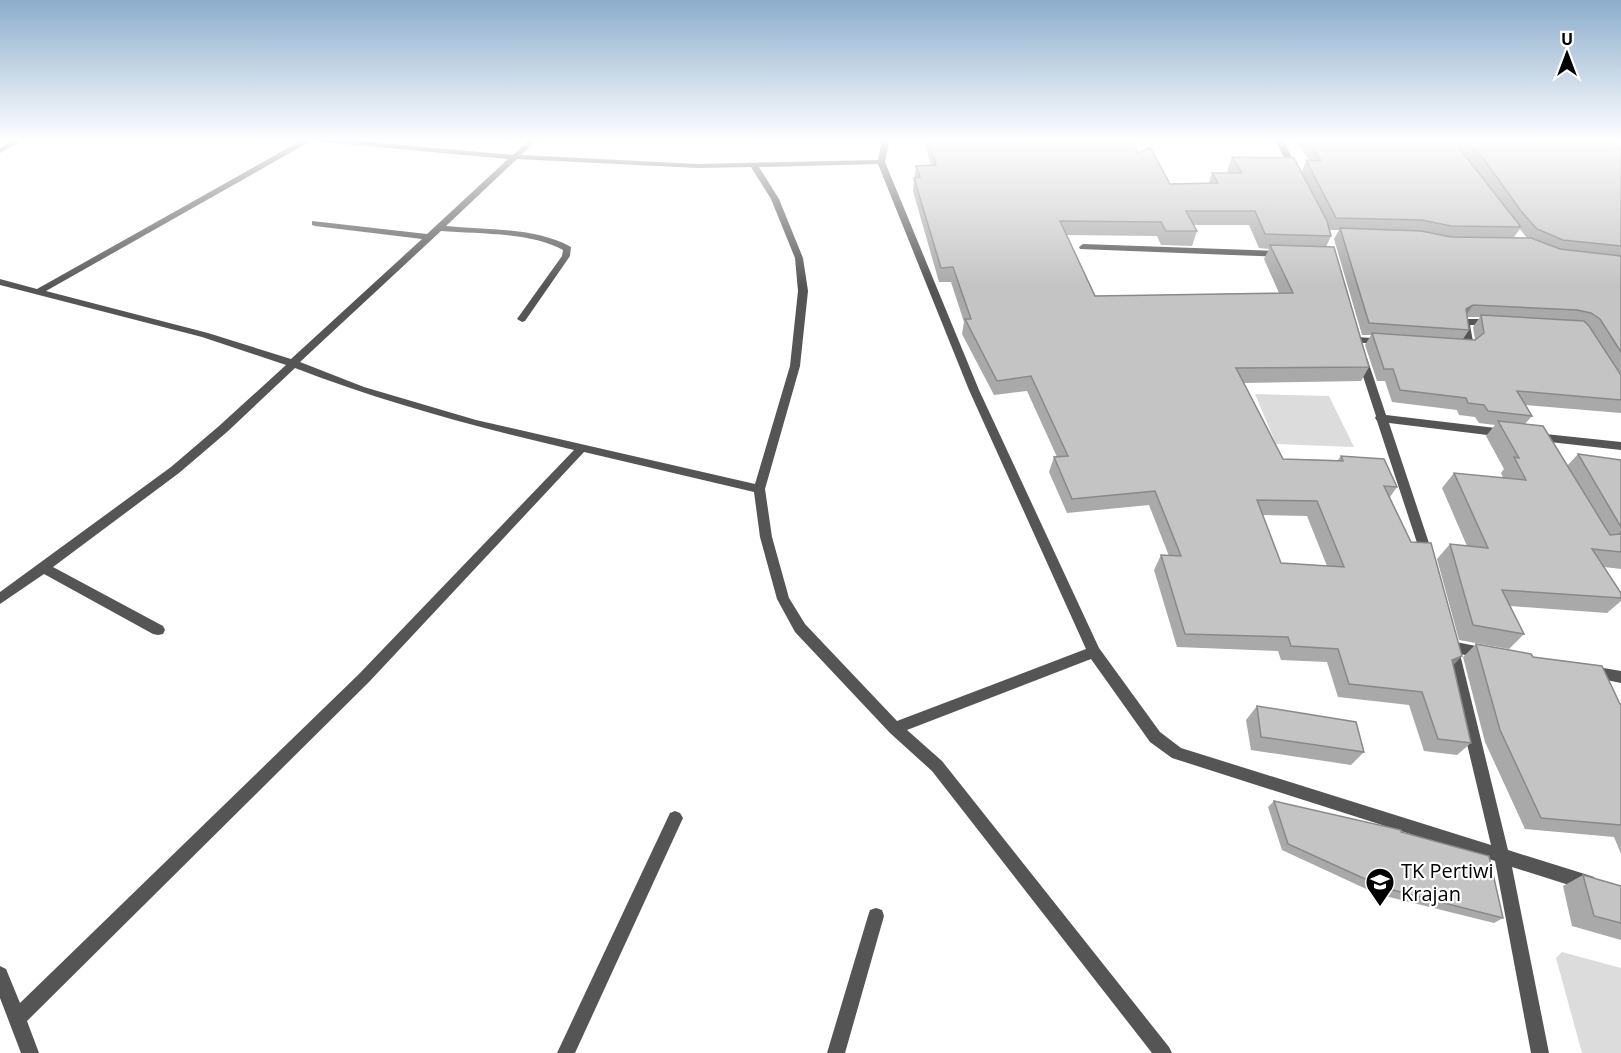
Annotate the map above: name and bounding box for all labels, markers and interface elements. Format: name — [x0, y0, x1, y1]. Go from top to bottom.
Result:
north arrow — [1537, 24, 1597, 84]
text: U — [1561, 28, 1573, 50]
place label: TK Pertiwi Krajan — [1401, 857, 1494, 907]
school or university icon: TK Pertiwi Krajan — [1364, 866, 1396, 908]

